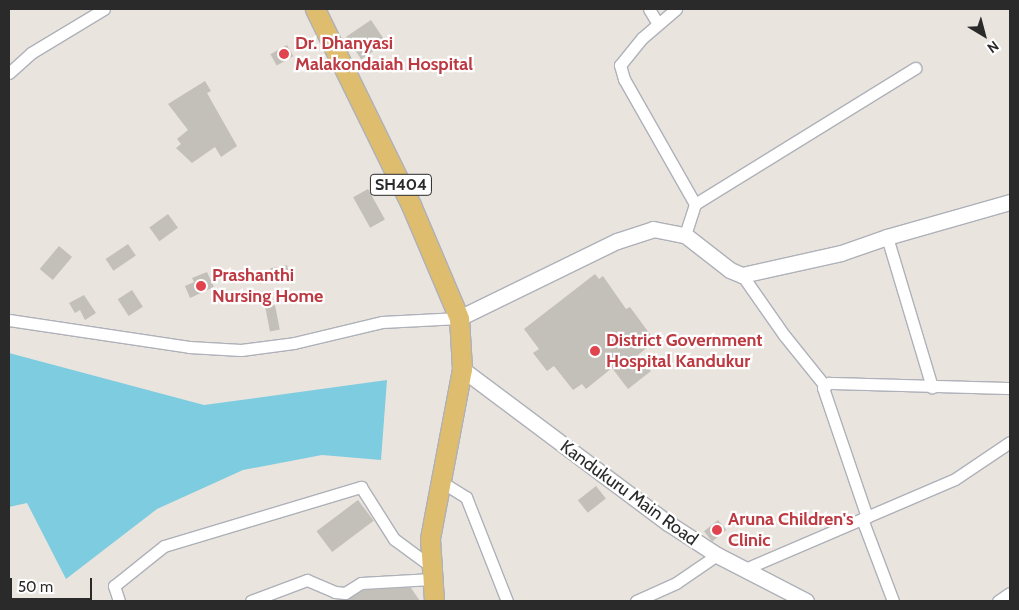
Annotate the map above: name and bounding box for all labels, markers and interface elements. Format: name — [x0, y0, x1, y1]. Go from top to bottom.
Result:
north arrow — [959, 10, 1009, 60]
place label: Dr. Dhanyasi Malakondaiah Hospital — [295, 33, 473, 76]
text: N — [984, 37, 1002, 57]
marker: Dr. Dhanyasi Malakondaiah Hospital — [277, 47, 291, 61]
road number: SH404 — [370, 172, 432, 198]
place label: Prashanthi Nursing Home — [212, 265, 323, 308]
marker: Prashanthi Nursing Home — [194, 279, 208, 293]
place label: District Government Hospital Kandukur — [606, 330, 762, 372]
marker: District Government Hospital Kandukur — [588, 344, 602, 358]
street label: Kandukuru Main Road — [556, 436, 702, 550]
place label: Aruna Children's Clinic — [728, 509, 854, 552]
marker: Aruna Children's Clinic — [710, 523, 724, 537]
scale bar — [12, 568, 95, 600]
text: 50 m — [18, 578, 53, 596]

